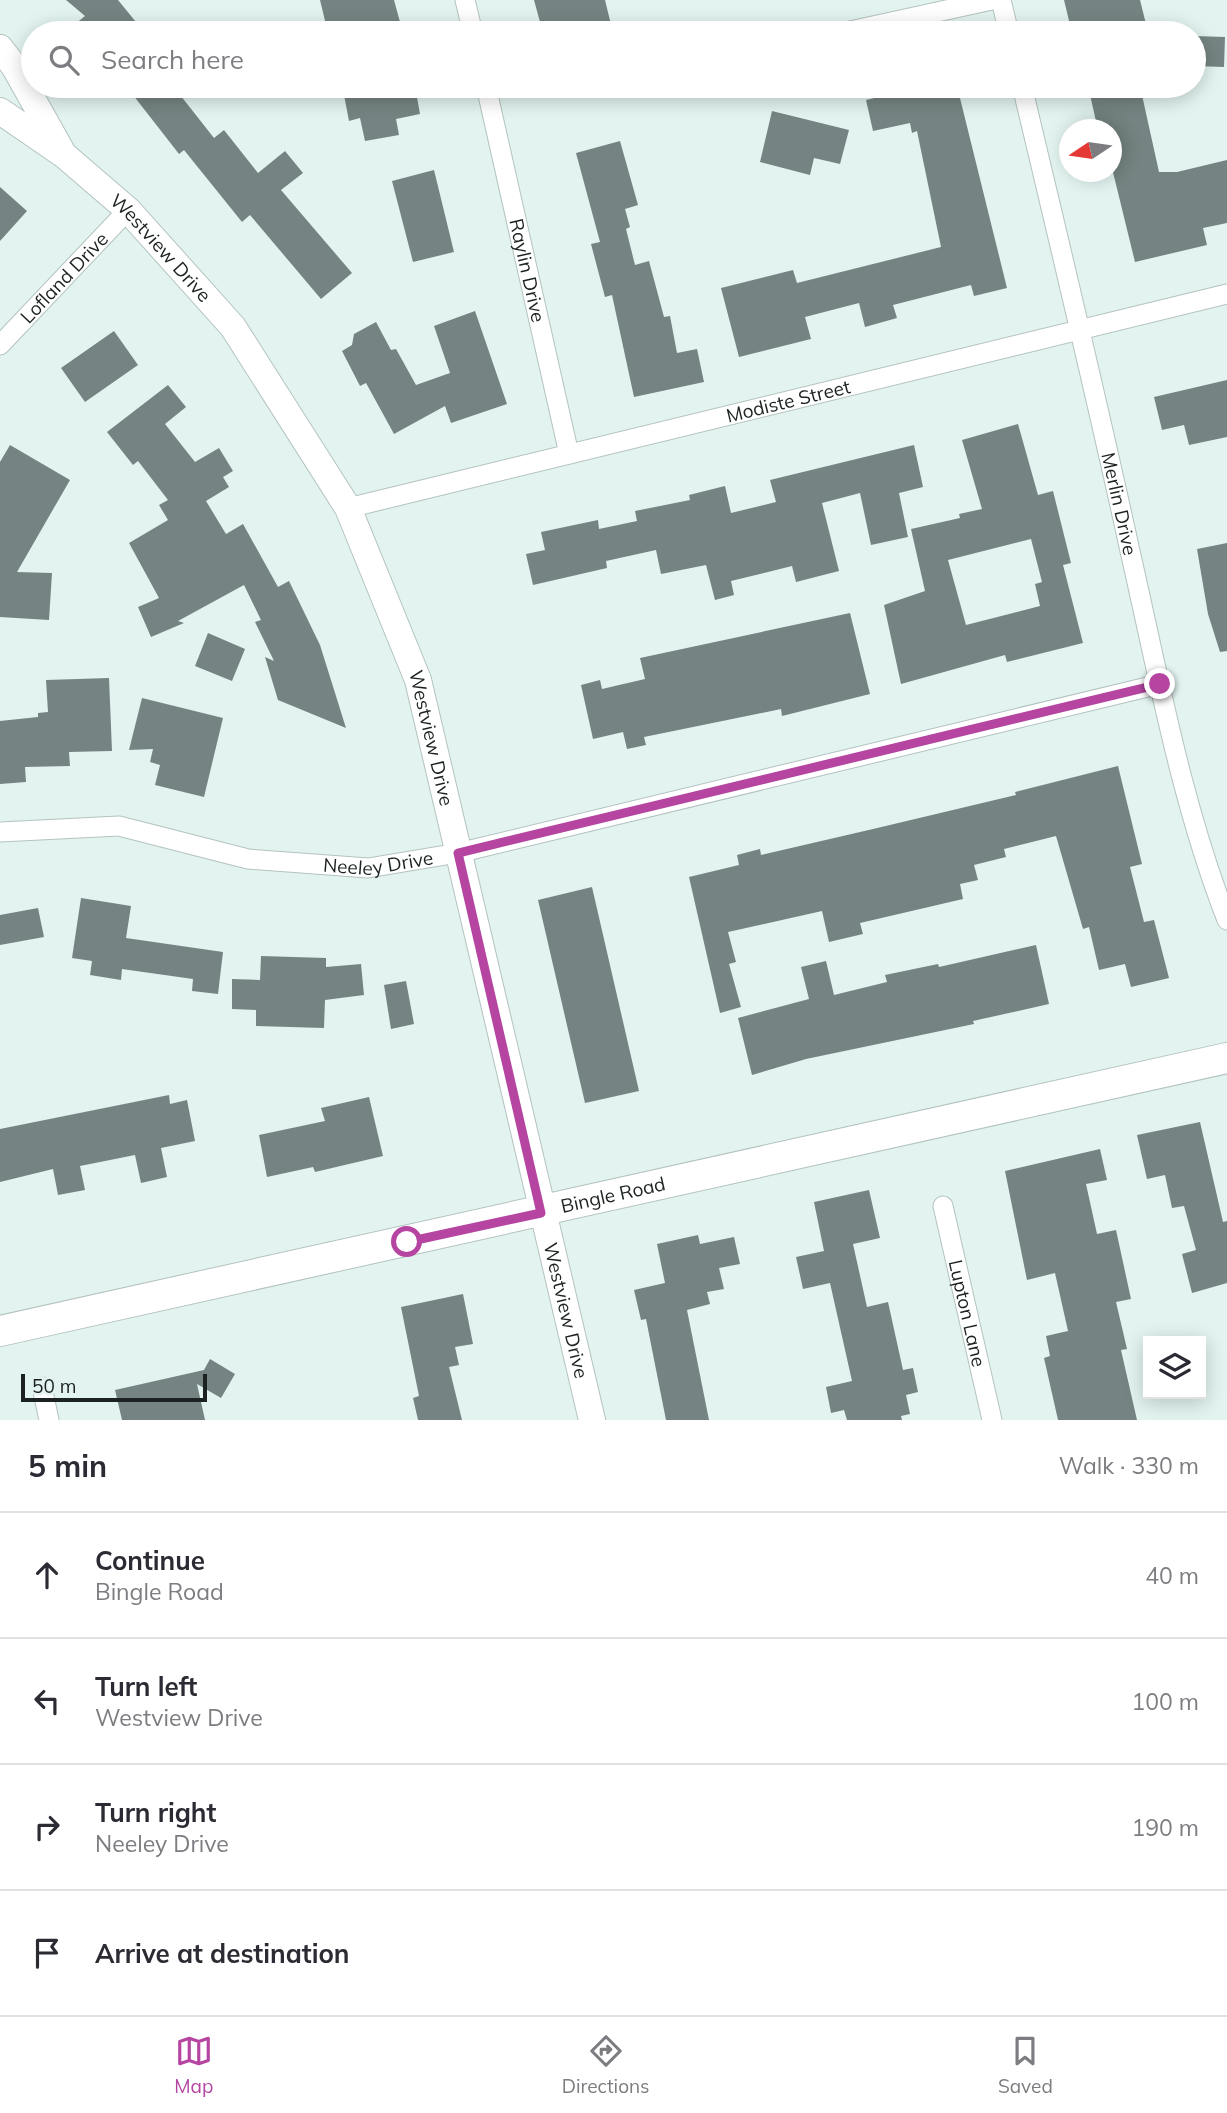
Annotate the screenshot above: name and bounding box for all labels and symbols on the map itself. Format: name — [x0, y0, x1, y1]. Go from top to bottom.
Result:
north arrow — [1059, 119, 1122, 182]
street label: Westview Drive — [105, 188, 217, 307]
street label: Raylin Drive — [504, 216, 551, 325]
street label: Lofland Drive — [15, 227, 113, 328]
street label: Modiste Street — [724, 374, 853, 428]
street label: Merlin Drive — [1096, 450, 1143, 557]
street label: Westview Drive — [404, 668, 459, 808]
route end — [1144, 668, 1175, 699]
street label: Neeley Drive — [322, 845, 435, 880]
street label: Bingle Road — [558, 1171, 668, 1218]
route start — [391, 1226, 422, 1257]
street label: Westview Drive — [539, 1240, 594, 1381]
street label: Lupton Lane — [944, 1257, 991, 1369]
scale bar — [21, 1371, 206, 1403]

